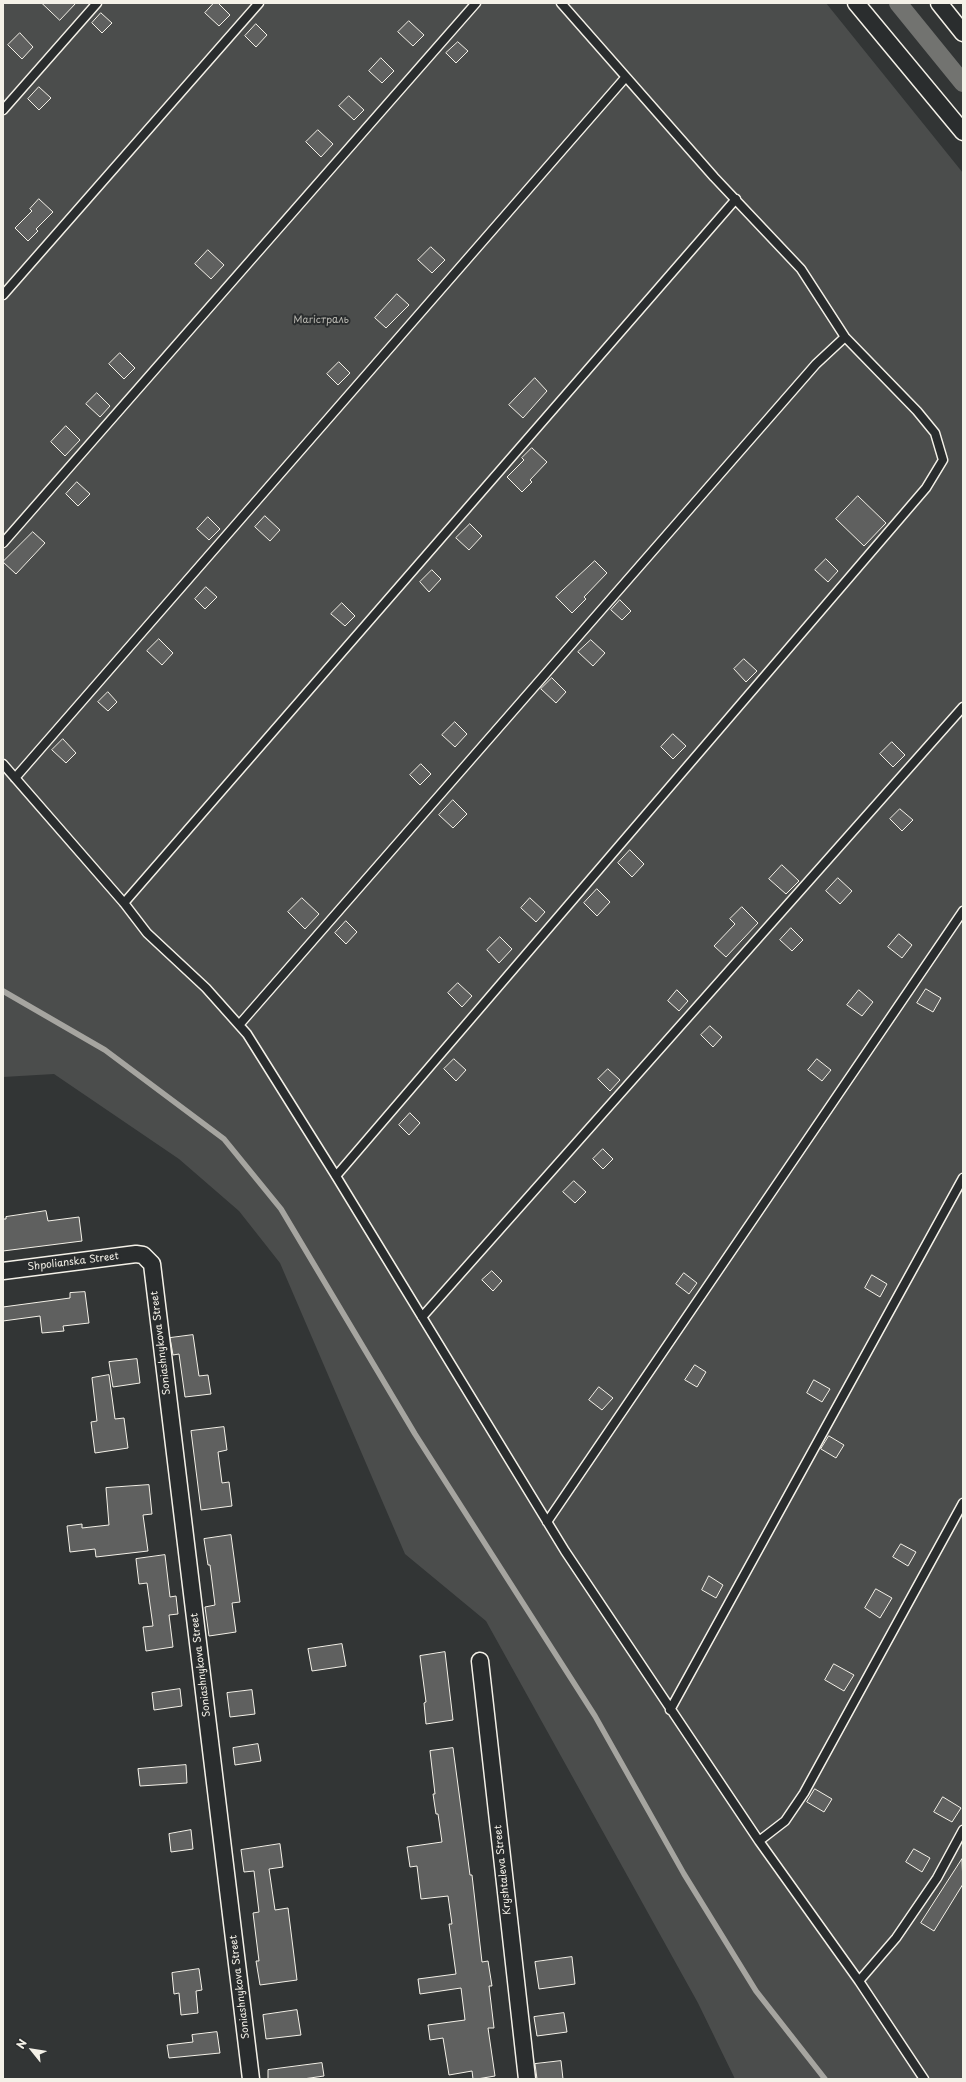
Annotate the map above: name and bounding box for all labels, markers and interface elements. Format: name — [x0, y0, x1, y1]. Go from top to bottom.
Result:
park label: Магістраль — [293, 314, 349, 326]
street label: Shpolianska Street — [27, 1250, 119, 1274]
street label: Soniashnykova Street — [149, 1290, 173, 1396]
street label: Soniashnykova Street — [189, 1612, 213, 1718]
street label: Kryshtaleva Street — [492, 1824, 514, 1916]
street label: Soniashnykova Street — [228, 1934, 252, 2040]
north arrow — [12, 2030, 52, 2070]
text: N — [12, 2036, 31, 2052]

